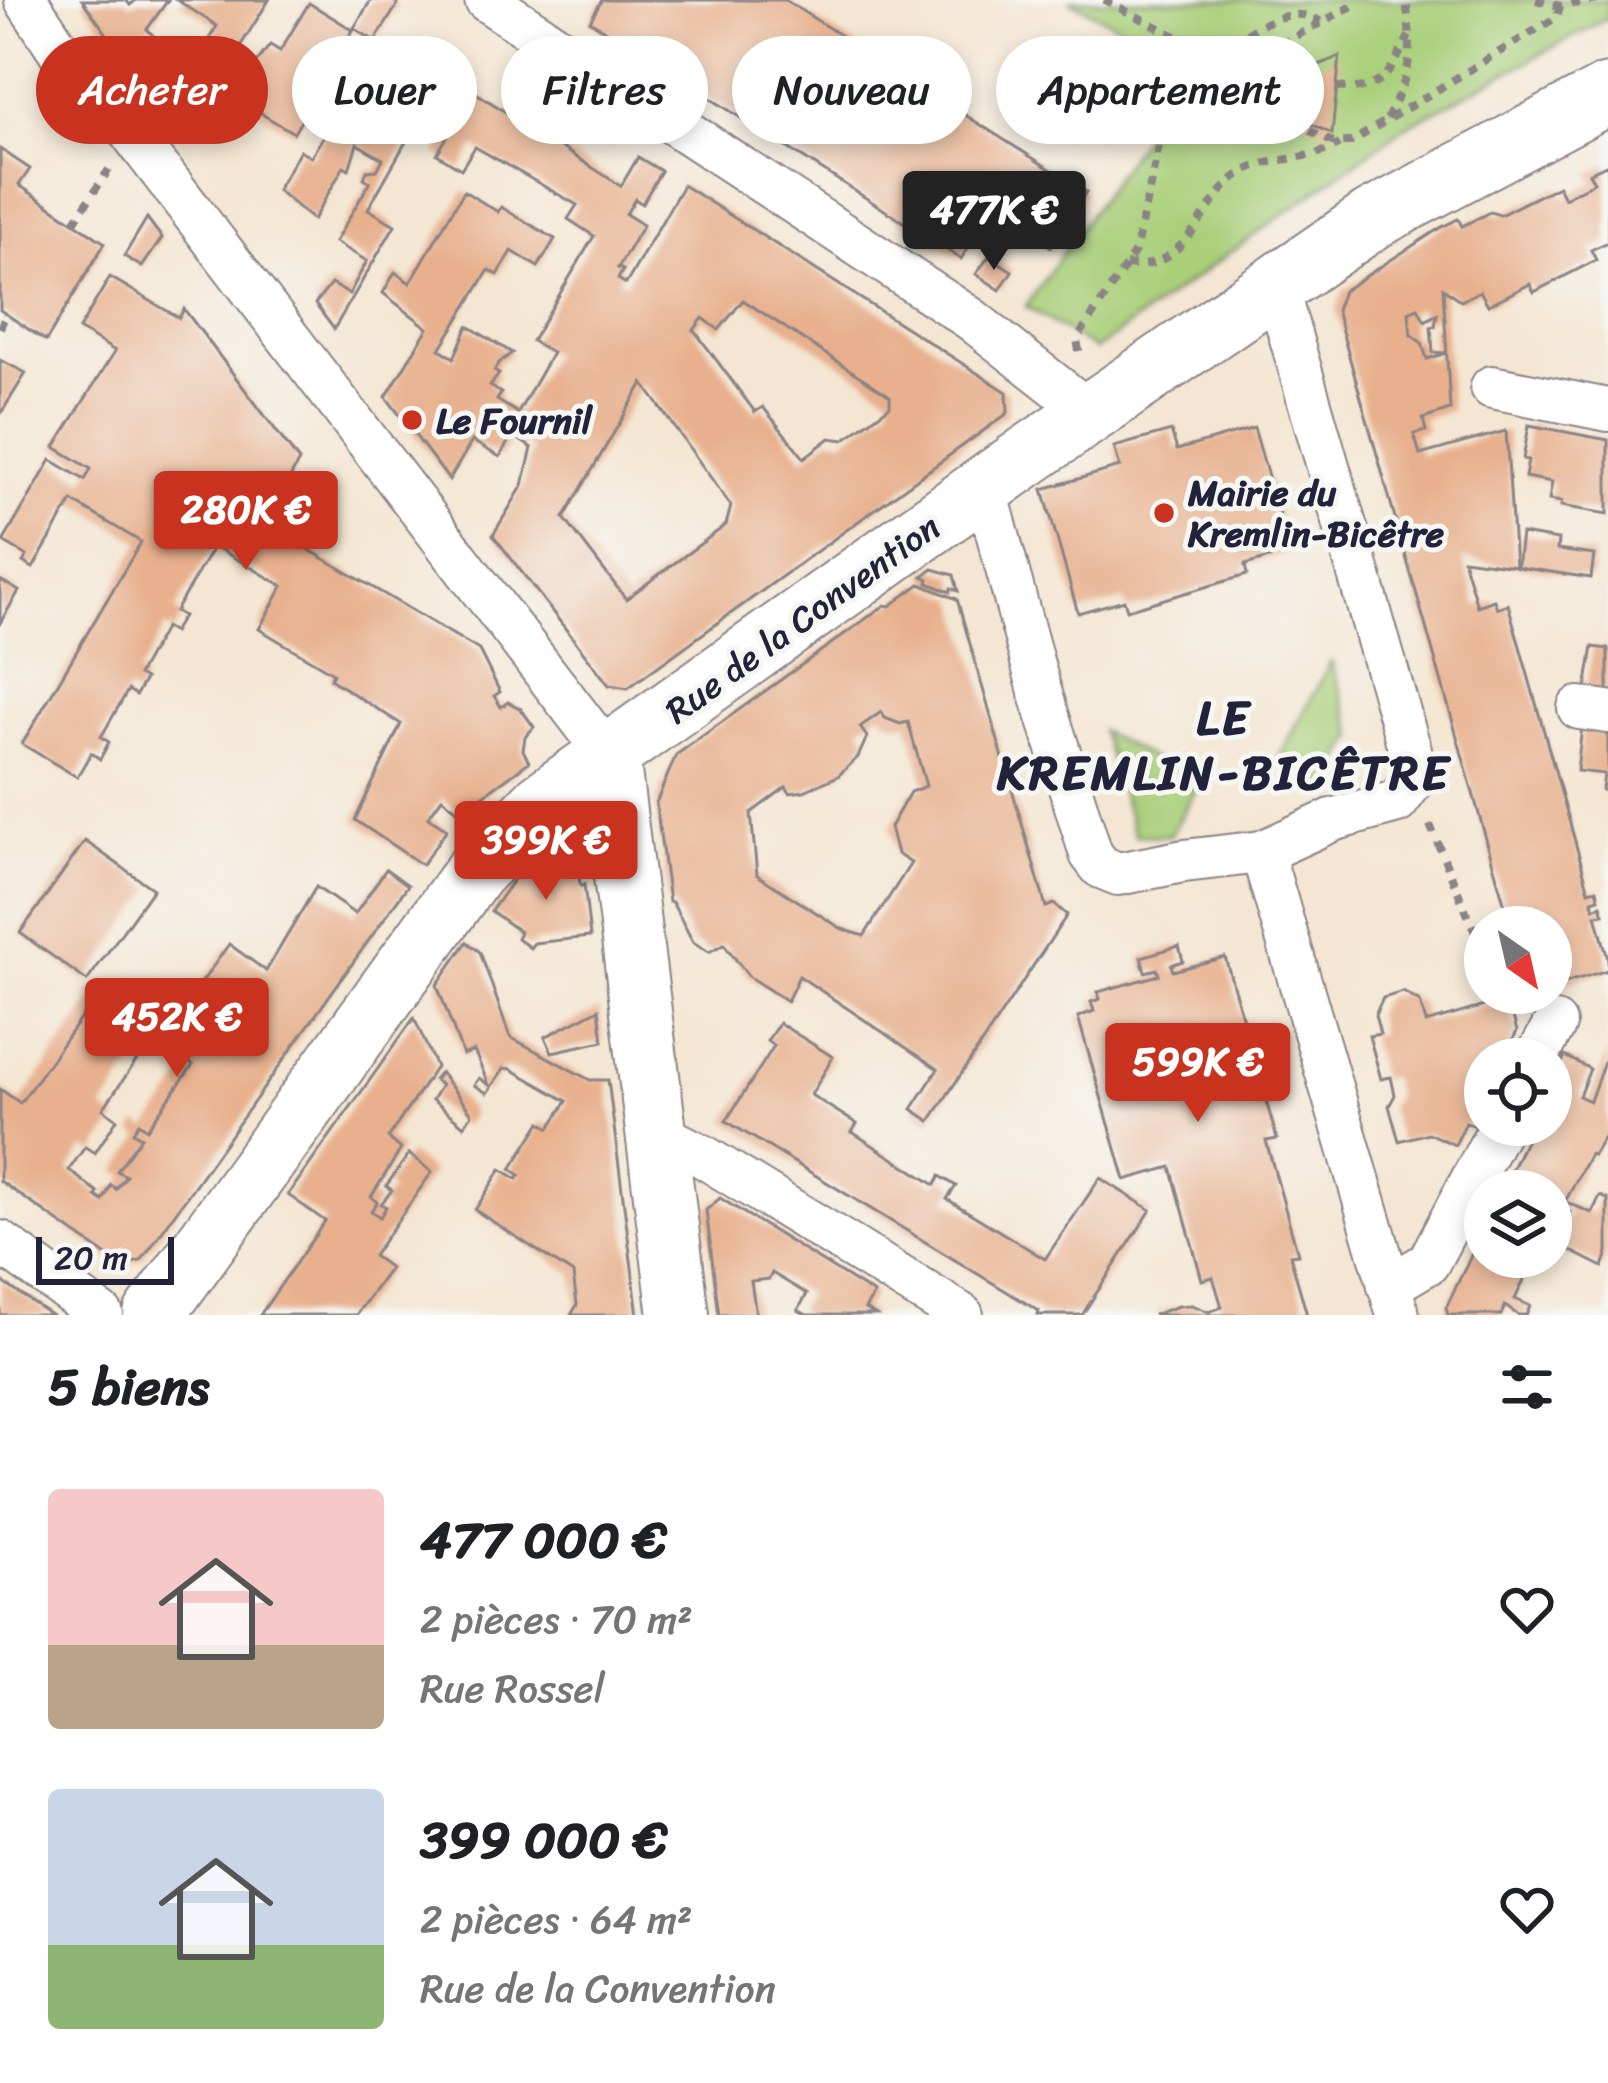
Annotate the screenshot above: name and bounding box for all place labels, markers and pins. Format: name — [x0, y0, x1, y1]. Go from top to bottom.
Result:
pin: 477K € — [896, 171, 1092, 273]
place label: Le Fournil — [436, 389, 594, 453]
marker: Le Fournil — [399, 407, 425, 433]
place label: Mairie du Kremlin-Bicêtre — [1187, 461, 1444, 566]
pin: 280K € — [148, 471, 344, 573]
marker: Mairie du Kremlin-Bicêtre — [1151, 500, 1177, 526]
pin: 399K € — [448, 801, 644, 903]
pin: 452K € — [79, 978, 275, 1080]
pin: 599K € — [1100, 1023, 1296, 1125]

